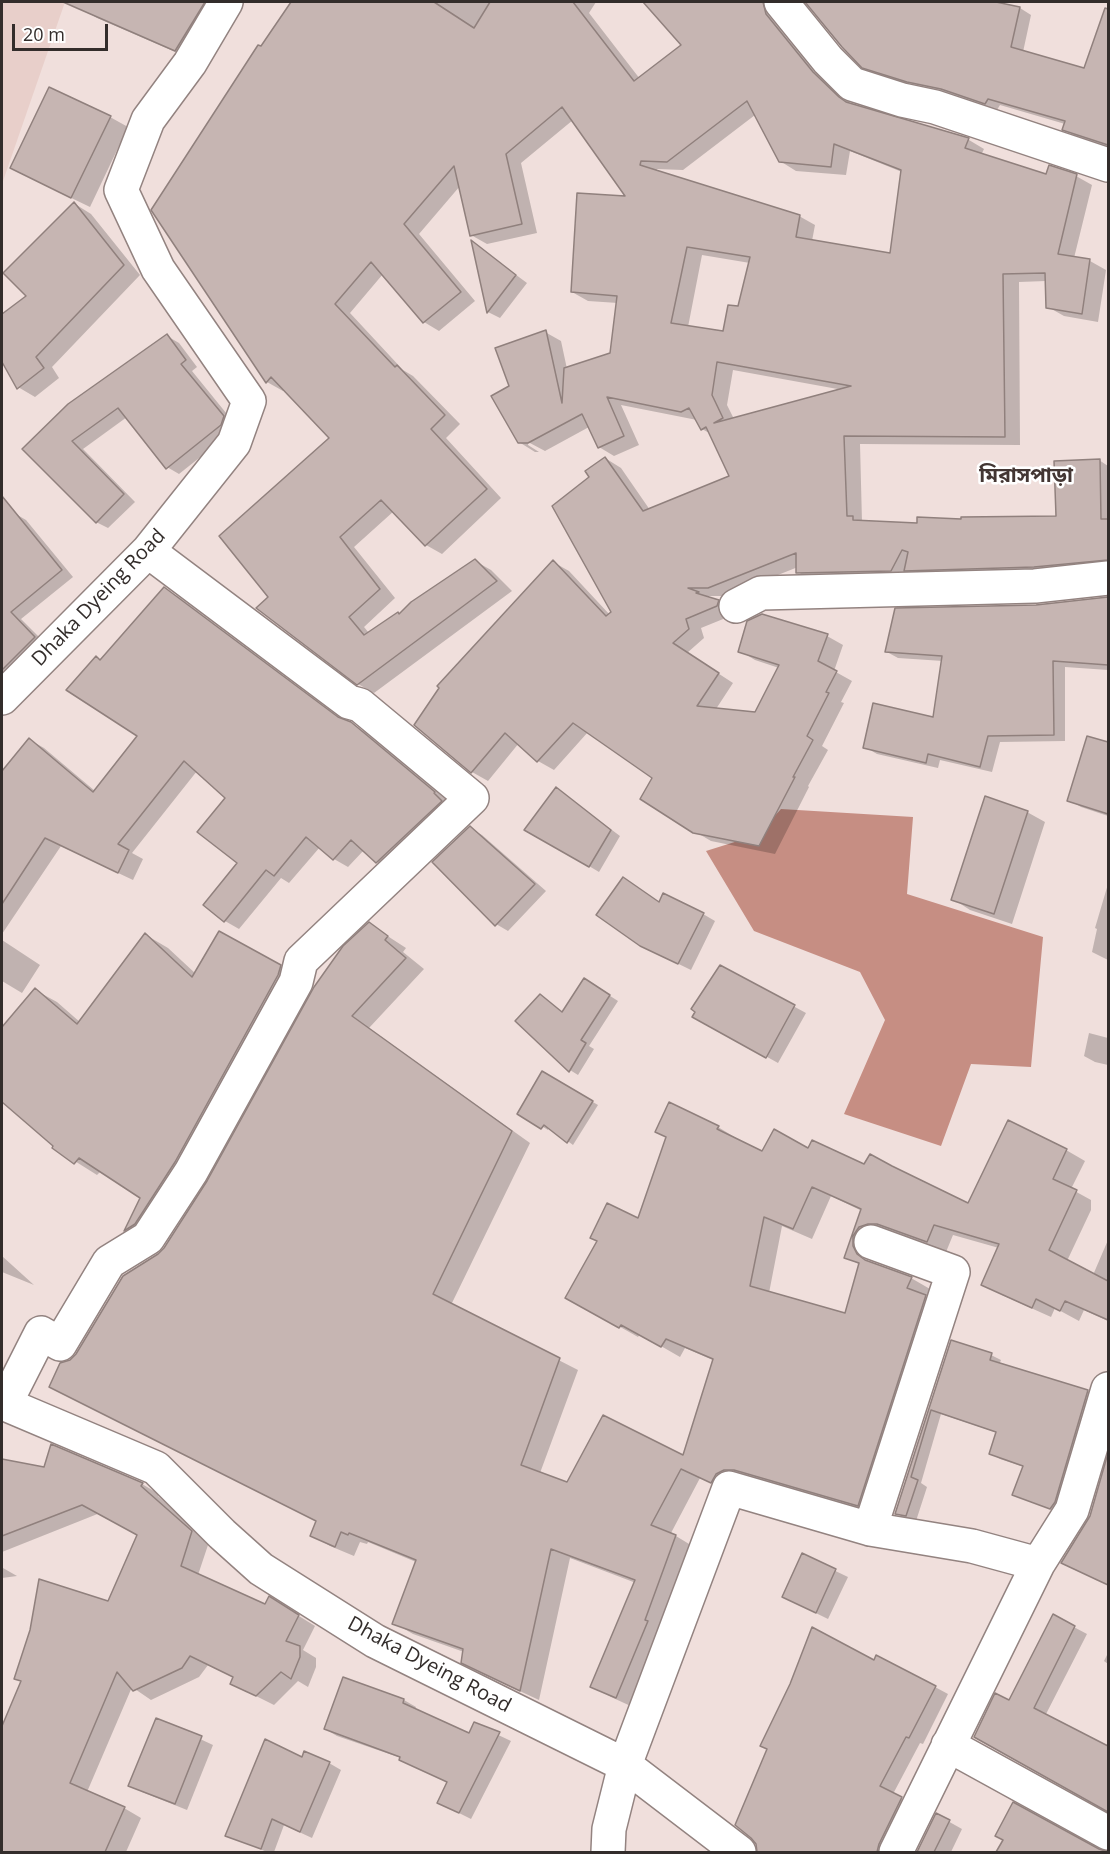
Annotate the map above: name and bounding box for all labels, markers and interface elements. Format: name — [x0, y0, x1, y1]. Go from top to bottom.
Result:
scale bar — [15, 12, 111, 50]
text: 20 m — [23, 22, 65, 46]
district label: মিরাসপাড়া — [979, 463, 1073, 489]
street label: Dhaka Dyeing Road — [27, 524, 171, 672]
street label: Dhaka Dyeing Road — [343, 1612, 515, 1718]

